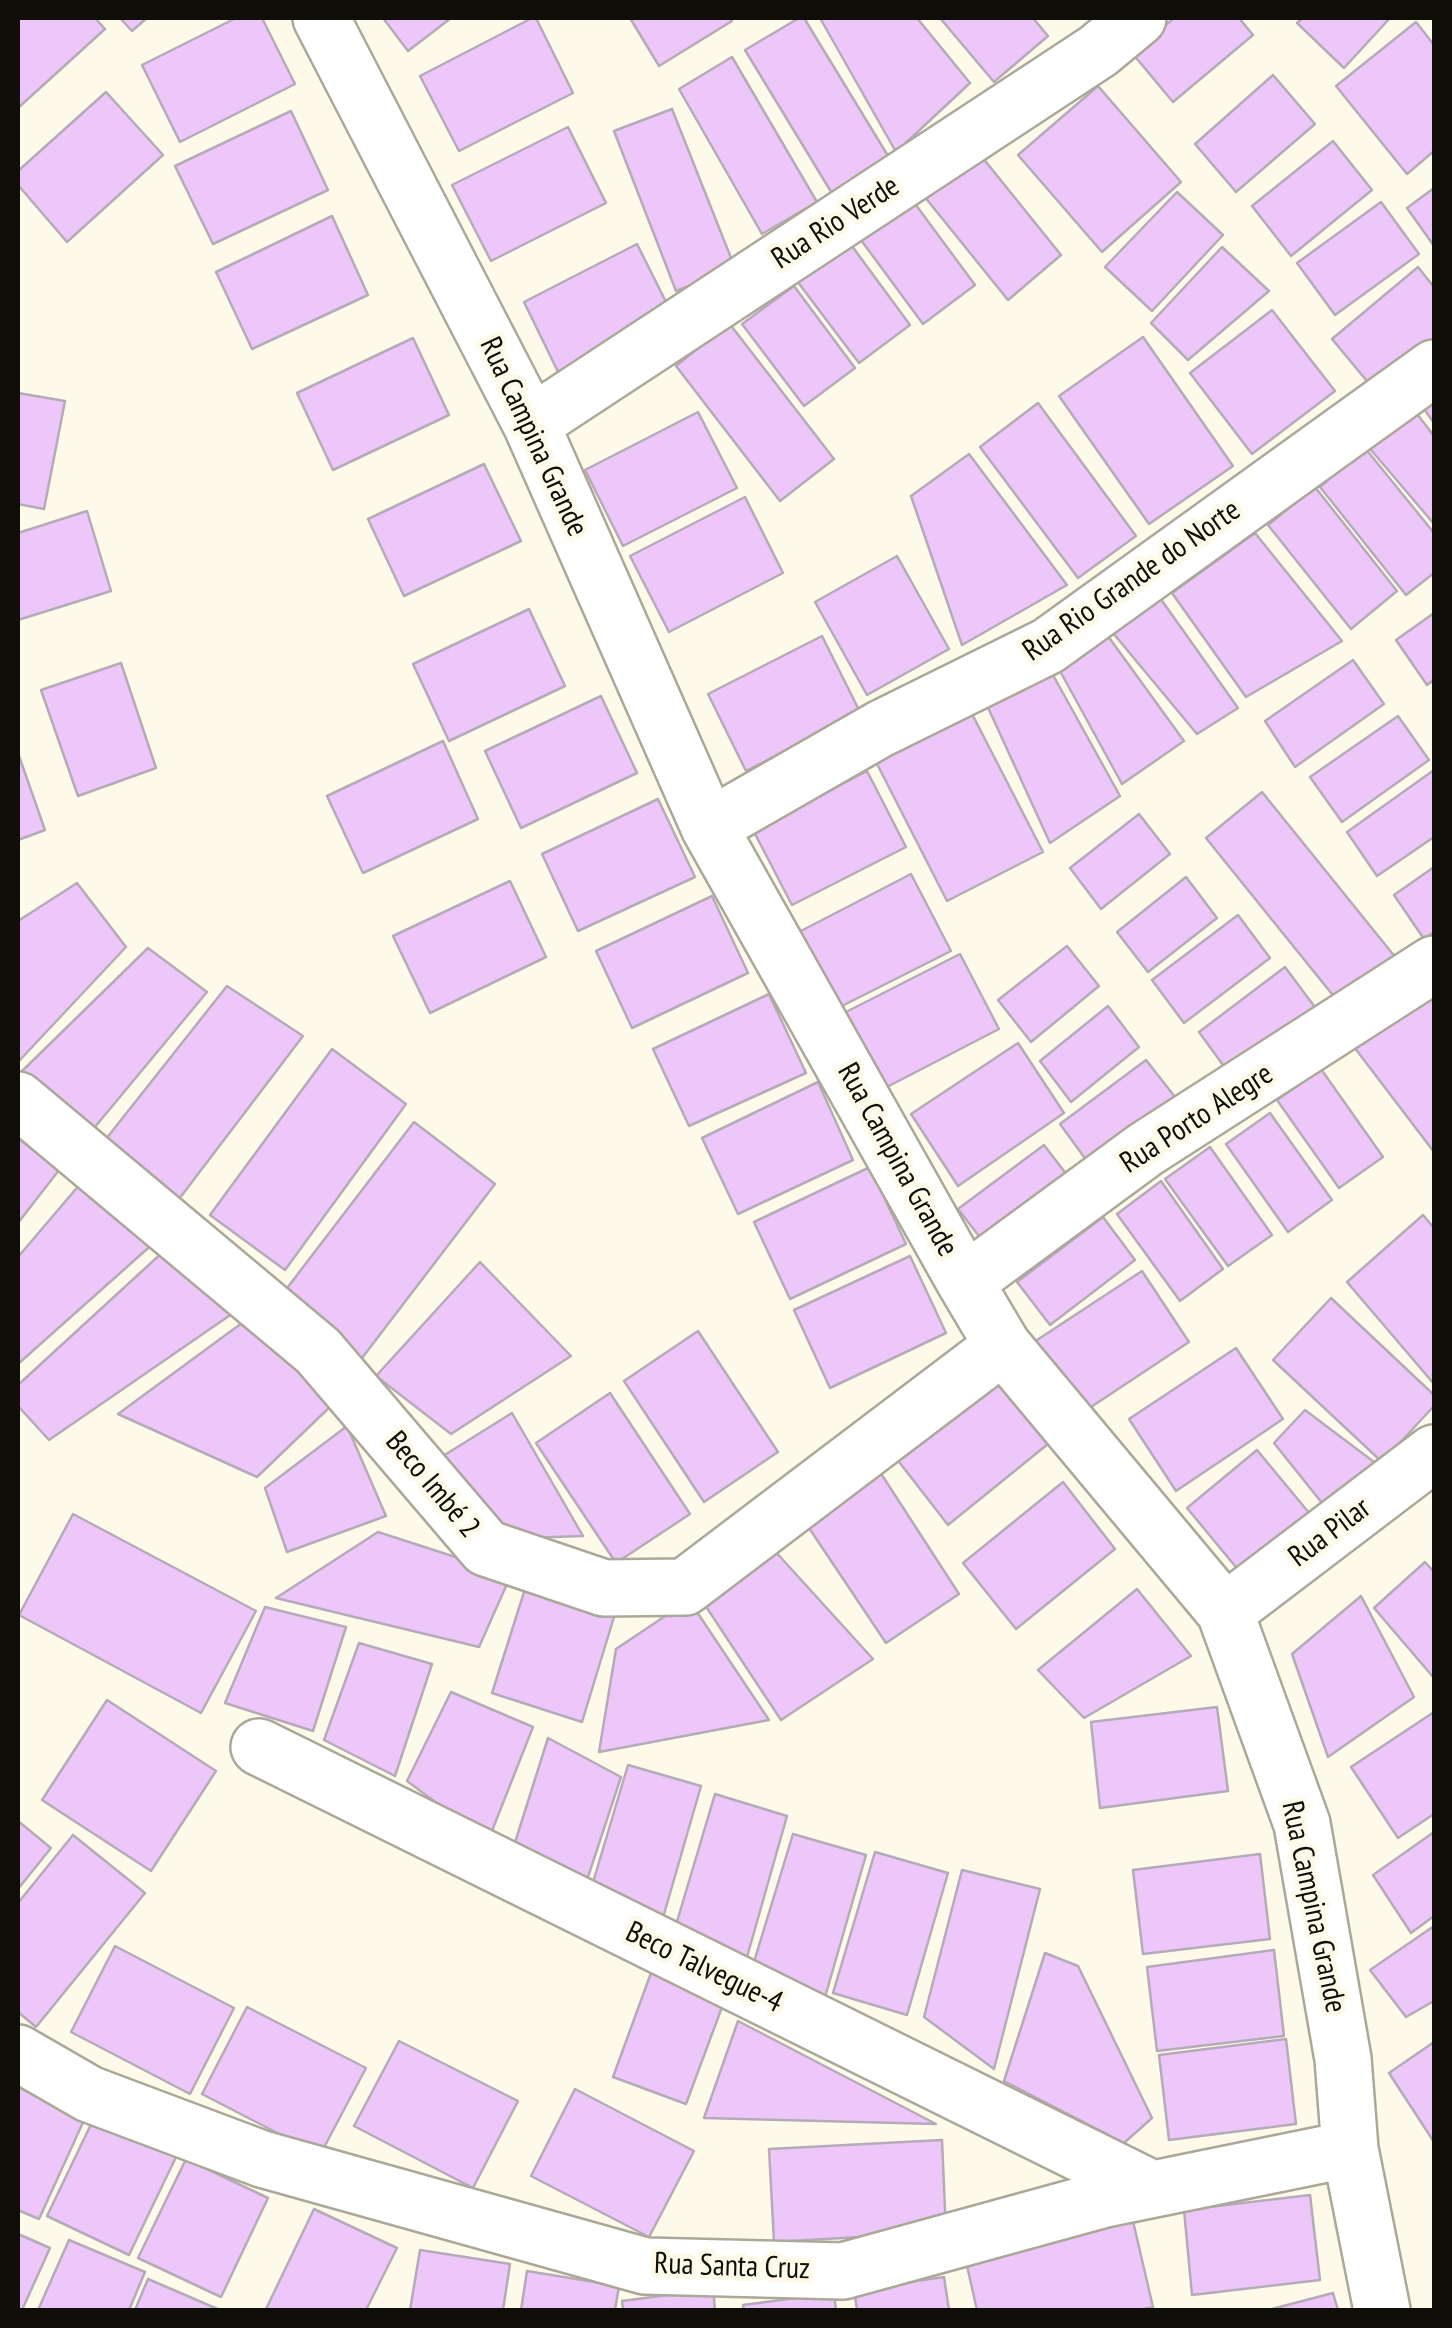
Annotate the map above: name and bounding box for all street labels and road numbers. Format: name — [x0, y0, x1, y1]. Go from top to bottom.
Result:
street label: Rua Rio Verde — [766, 169, 906, 277]
street label: Rua Campina Grande — [471, 332, 595, 542]
street label: Rua Rio Grande do Norte — [1017, 493, 1247, 669]
street label: Rua Porto Alegre — [1114, 1056, 1280, 1182]
street label: Rua Campina Grande — [829, 1057, 965, 1263]
street label: Beco Imbé 2 — [377, 1425, 487, 1545]
street label: Rua Pilar — [1282, 1491, 1378, 1575]
street label: Rua Campina Grande — [1273, 1798, 1353, 2016]
street label: Beco Talvegue-4 — [620, 1915, 788, 2021]
street label: Rua Santa Cruz — [654, 2246, 810, 2288]

